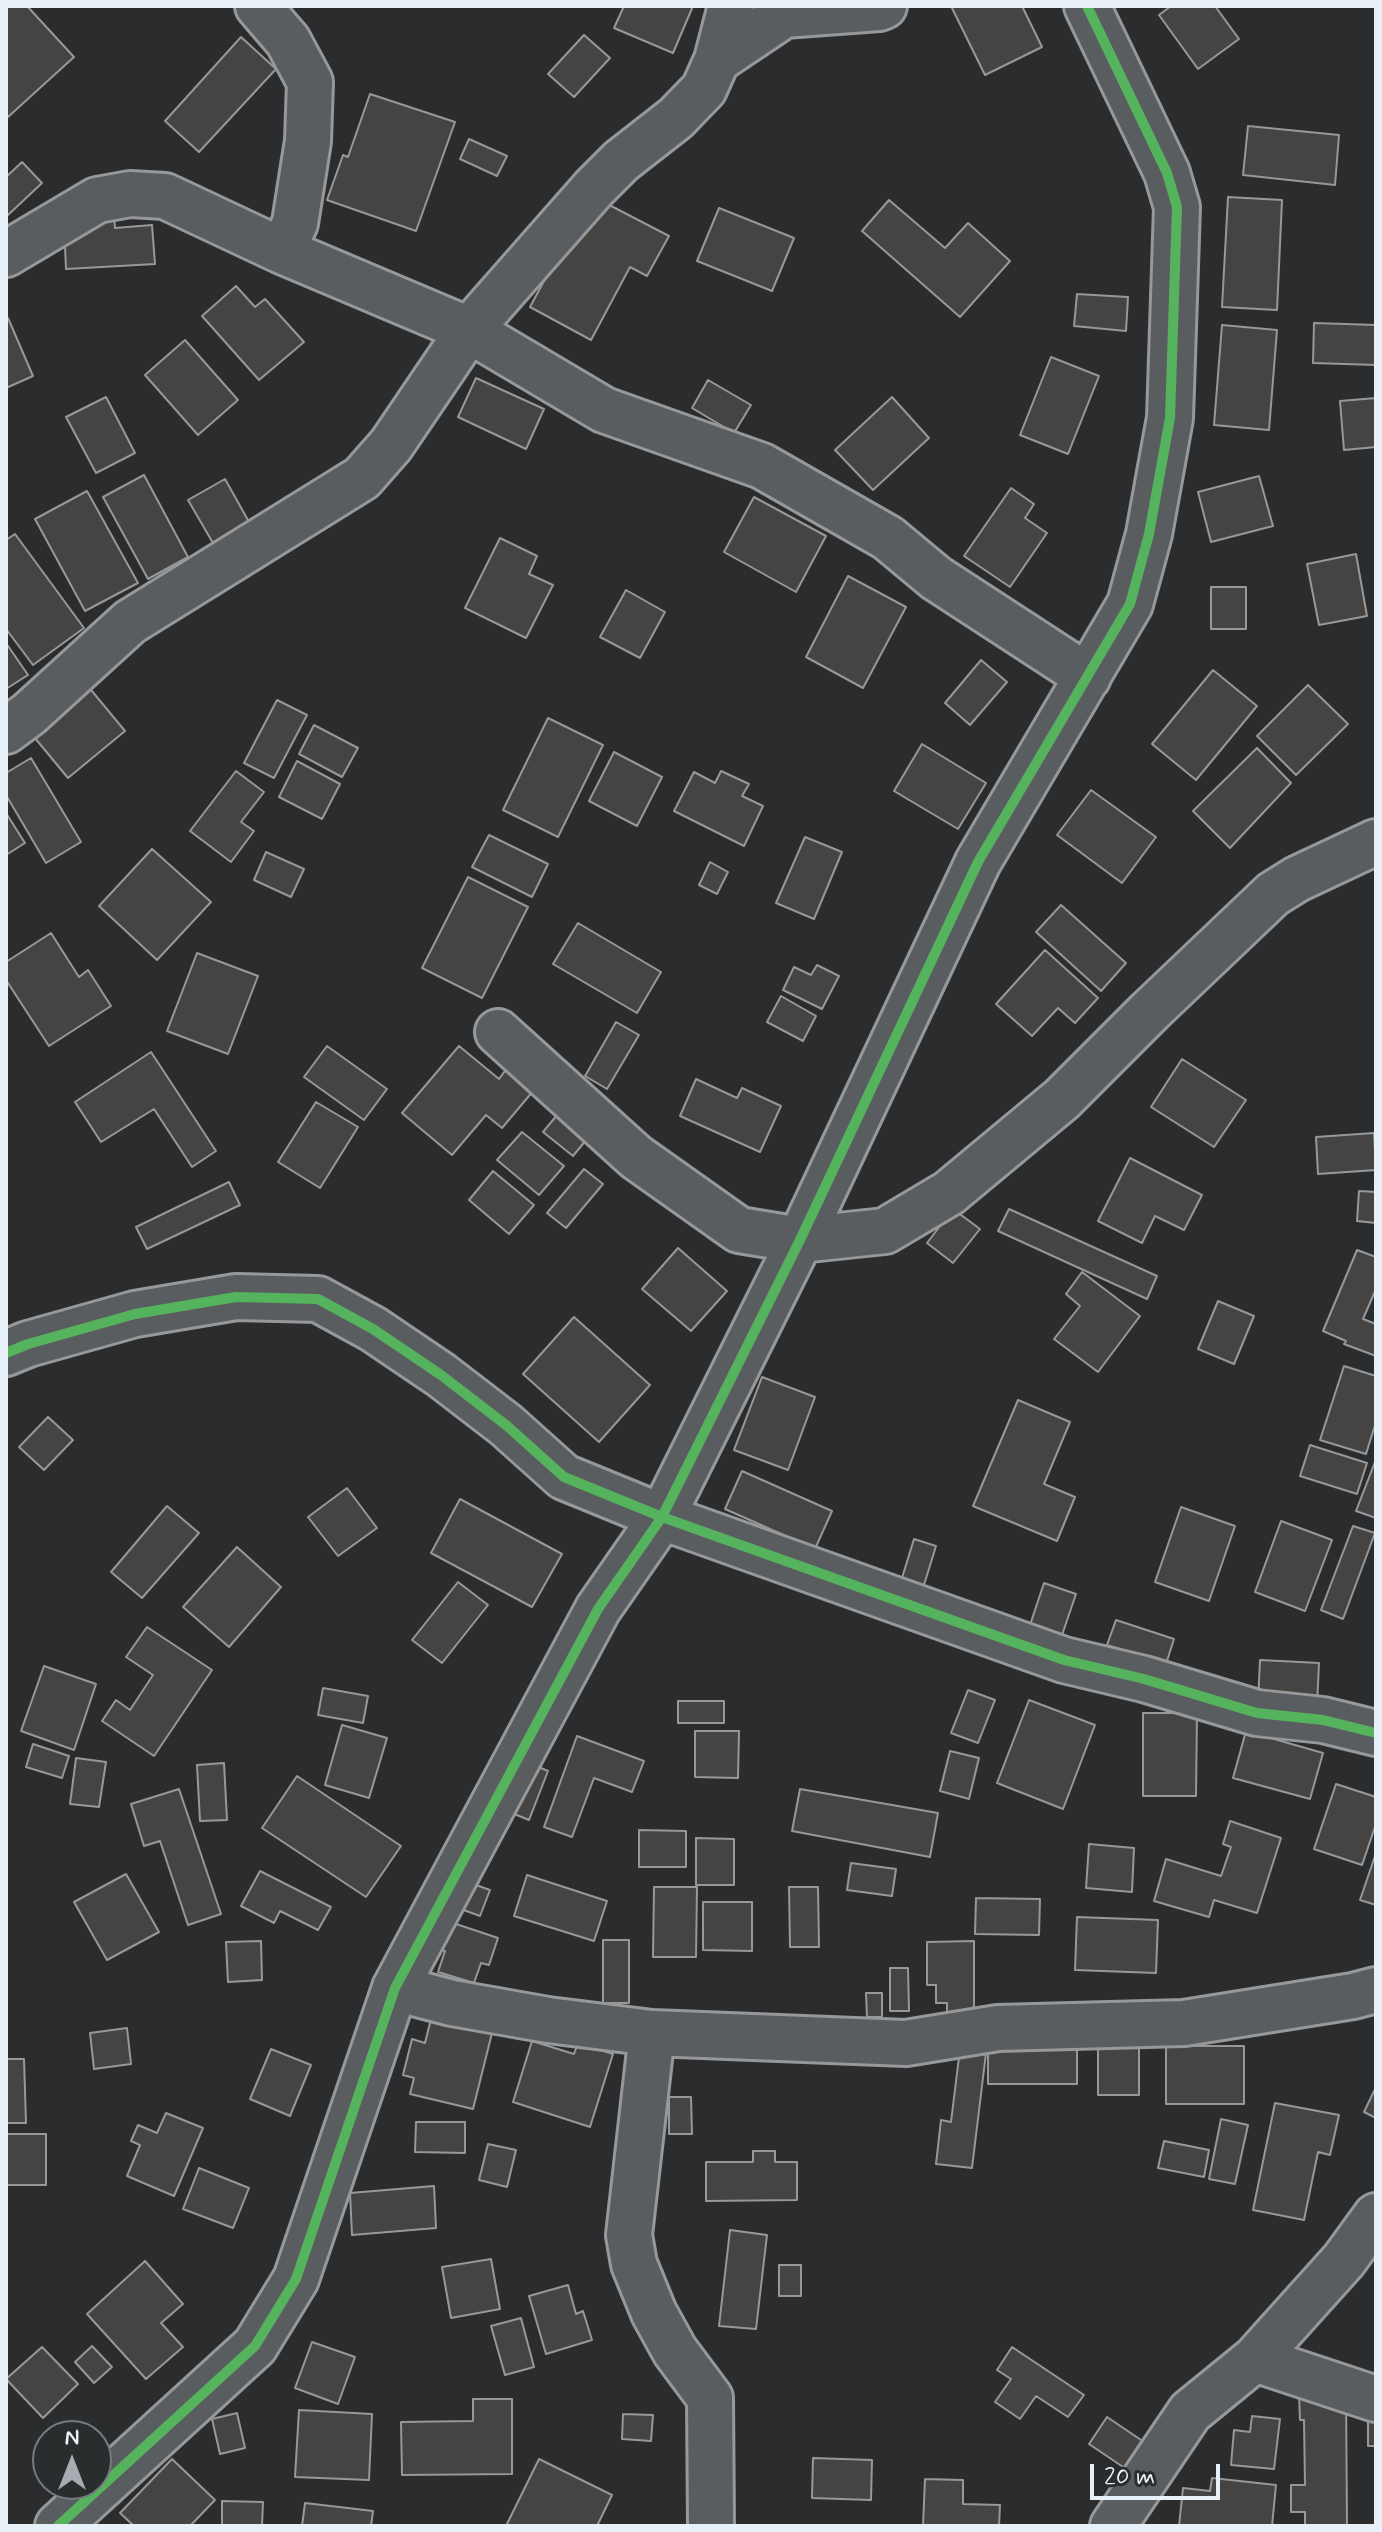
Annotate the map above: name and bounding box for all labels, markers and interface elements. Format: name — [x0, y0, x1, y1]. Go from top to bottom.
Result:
north arrow — [32, 2420, 112, 2500]
text: N — [65, 2424, 79, 2452]
scale bar — [1094, 2448, 1224, 2498]
text: 20 m — [1104, 2462, 1155, 2493]

